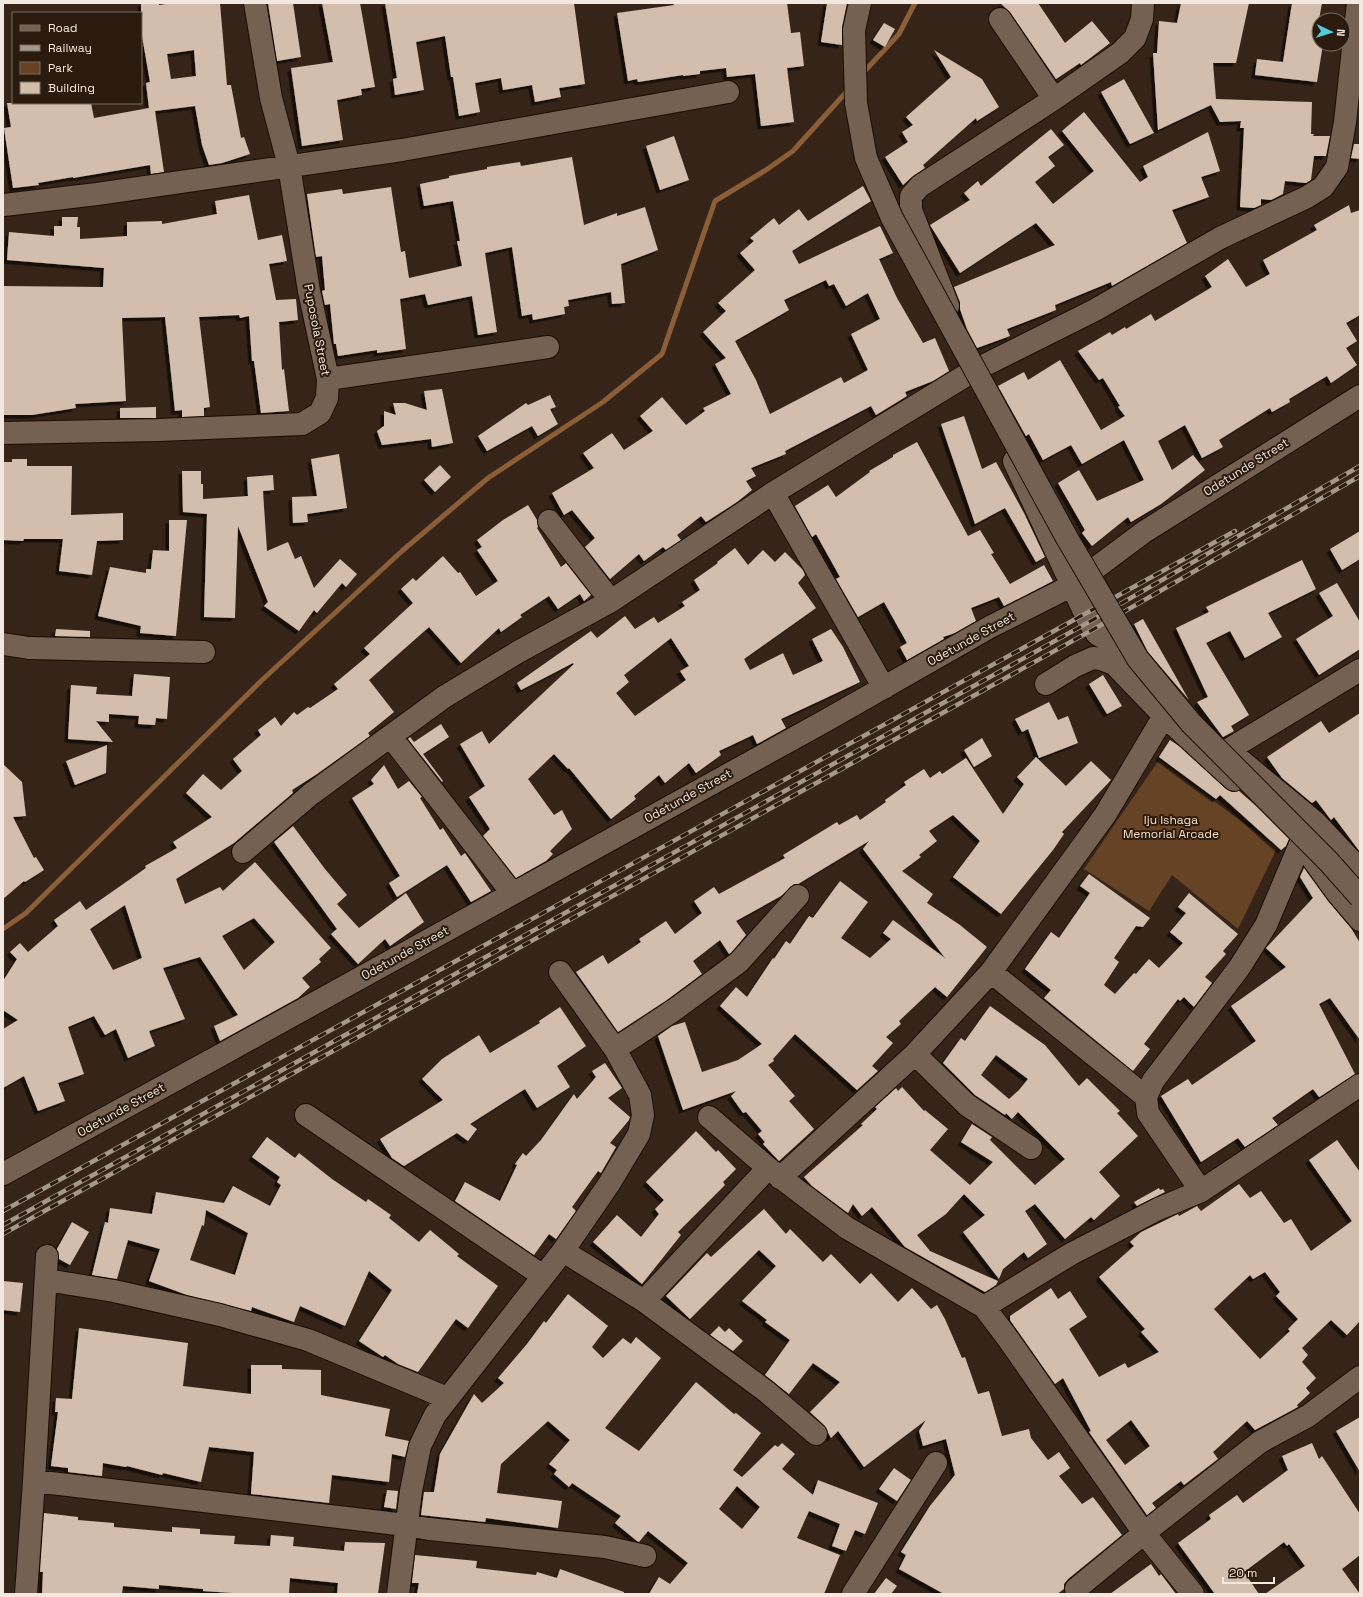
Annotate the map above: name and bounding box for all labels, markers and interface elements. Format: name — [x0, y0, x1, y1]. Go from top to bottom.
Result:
legend — [12, 12, 142, 104]
north arrow — [1311, 12, 1351, 52]
text: Road — [48, 20, 77, 36]
text: N — [1334, 29, 1348, 37]
text: Railway — [48, 40, 92, 56]
text: Park — [48, 60, 73, 76]
text: Building — [48, 80, 95, 96]
street label: Puposola Street — [300, 283, 334, 377]
street label: Odetunde Street — [1200, 434, 1292, 500]
street label: Odetunde Street — [925, 608, 1017, 670]
street label: Odetunde Street — [642, 765, 734, 827]
park label: Iju Ishaga Memorial Arcade — [1123, 812, 1219, 842]
street label: Odetunde Street — [359, 922, 451, 984]
street label: Odetunde Street — [75, 1079, 167, 1141]
scale bar — [1223, 1559, 1274, 1585]
text: 20 m — [1229, 1565, 1257, 1581]

